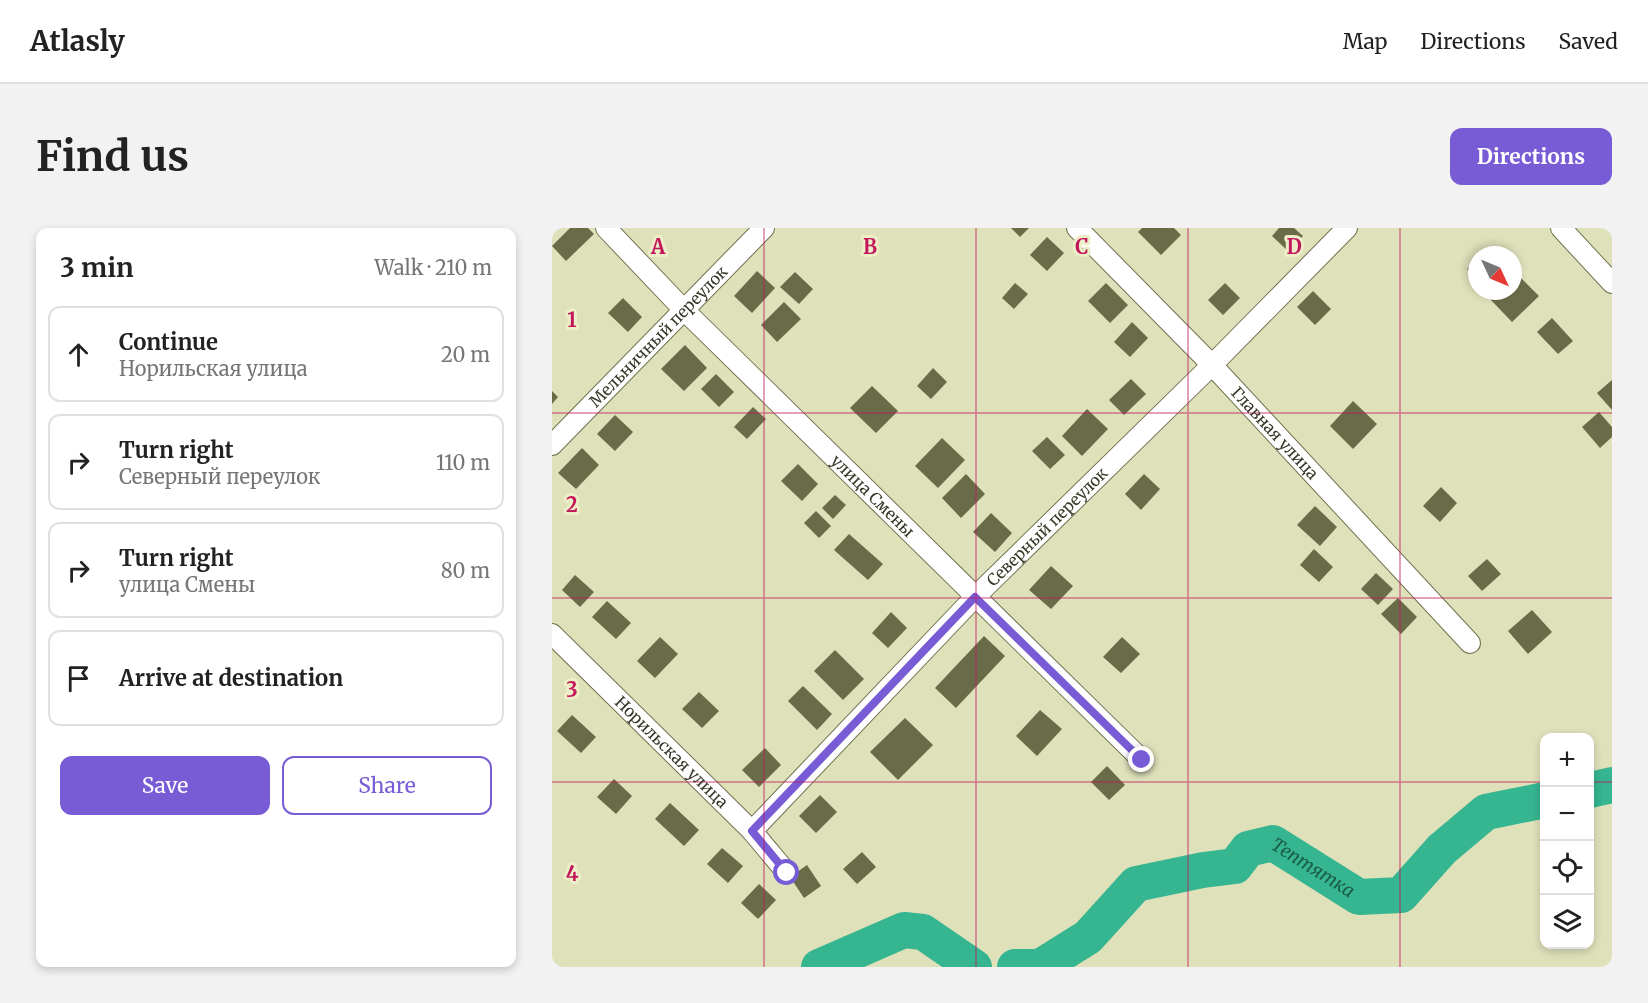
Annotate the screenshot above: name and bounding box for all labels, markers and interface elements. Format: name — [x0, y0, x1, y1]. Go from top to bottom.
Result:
text: Atlasly — [30, 23, 125, 59]
text: Map — [1343, 28, 1387, 55]
text: Directions — [1420, 28, 1525, 55]
text: Saved — [1558, 28, 1618, 55]
button: Directions — [1450, 128, 1612, 185]
text: Find us — [36, 130, 189, 182]
text: A — [650, 234, 666, 259]
text: B — [863, 234, 877, 259]
text: C — [1075, 234, 1089, 259]
text: D — [1286, 234, 1302, 259]
north arrow — [1468, 246, 1522, 300]
text: 3 min — [60, 251, 134, 284]
text: Walk · 210 m — [375, 255, 492, 280]
street label: Мельничный переулок — [585, 262, 732, 411]
text: 1 — [567, 307, 577, 332]
text: Continue — [119, 328, 218, 356]
icon: ahead — [62, 338, 95, 371]
text: 20 m — [441, 342, 490, 367]
text: Норильская улица — [119, 356, 308, 381]
street label: Главная улица — [1227, 382, 1323, 484]
text: Turn right — [119, 436, 233, 464]
icon: right — [62, 446, 95, 479]
text: 110 m — [436, 450, 490, 475]
street label: улица Смены — [827, 450, 919, 541]
street label: Северный переулок — [982, 463, 1112, 590]
text: Северный переулок — [119, 464, 320, 489]
text: 2 — [566, 492, 578, 517]
text: Turn right — [119, 544, 233, 572]
icon: right — [62, 554, 95, 587]
text: 80 m — [441, 558, 490, 583]
text: улица Смены — [119, 572, 255, 597]
icon: arrive — [62, 662, 95, 695]
text: Arrive at destination — [119, 664, 343, 692]
text: 3 — [566, 677, 578, 702]
street label: Норильская улица — [611, 692, 733, 812]
map controls — [1540, 733, 1594, 949]
button: + — [1540, 733, 1594, 787]
route end — [1128, 746, 1154, 772]
button: Save — [60, 756, 270, 815]
button: Share — [282, 756, 492, 815]
button: − — [1540, 787, 1594, 841]
water label: Тептятка — [1267, 833, 1359, 902]
button: locate — [1540, 841, 1594, 895]
route start — [773, 859, 799, 885]
text: 4 — [566, 861, 579, 886]
button: layers — [1540, 895, 1594, 949]

